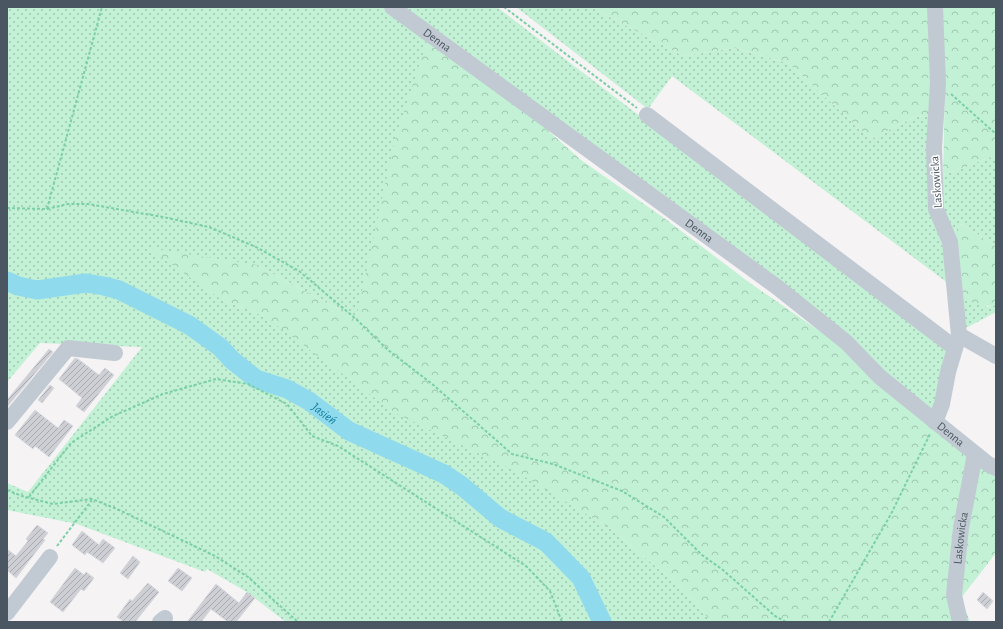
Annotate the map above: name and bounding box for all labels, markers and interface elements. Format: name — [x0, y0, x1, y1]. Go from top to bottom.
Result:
street label: Denna — [421, 26, 454, 54]
street label: Laskowicka — [928, 155, 944, 209]
street label: Denna — [683, 216, 716, 245]
water label: Jasień — [308, 400, 339, 428]
street label: Denna — [935, 420, 967, 449]
street label: Laskowicka — [951, 511, 970, 565]

